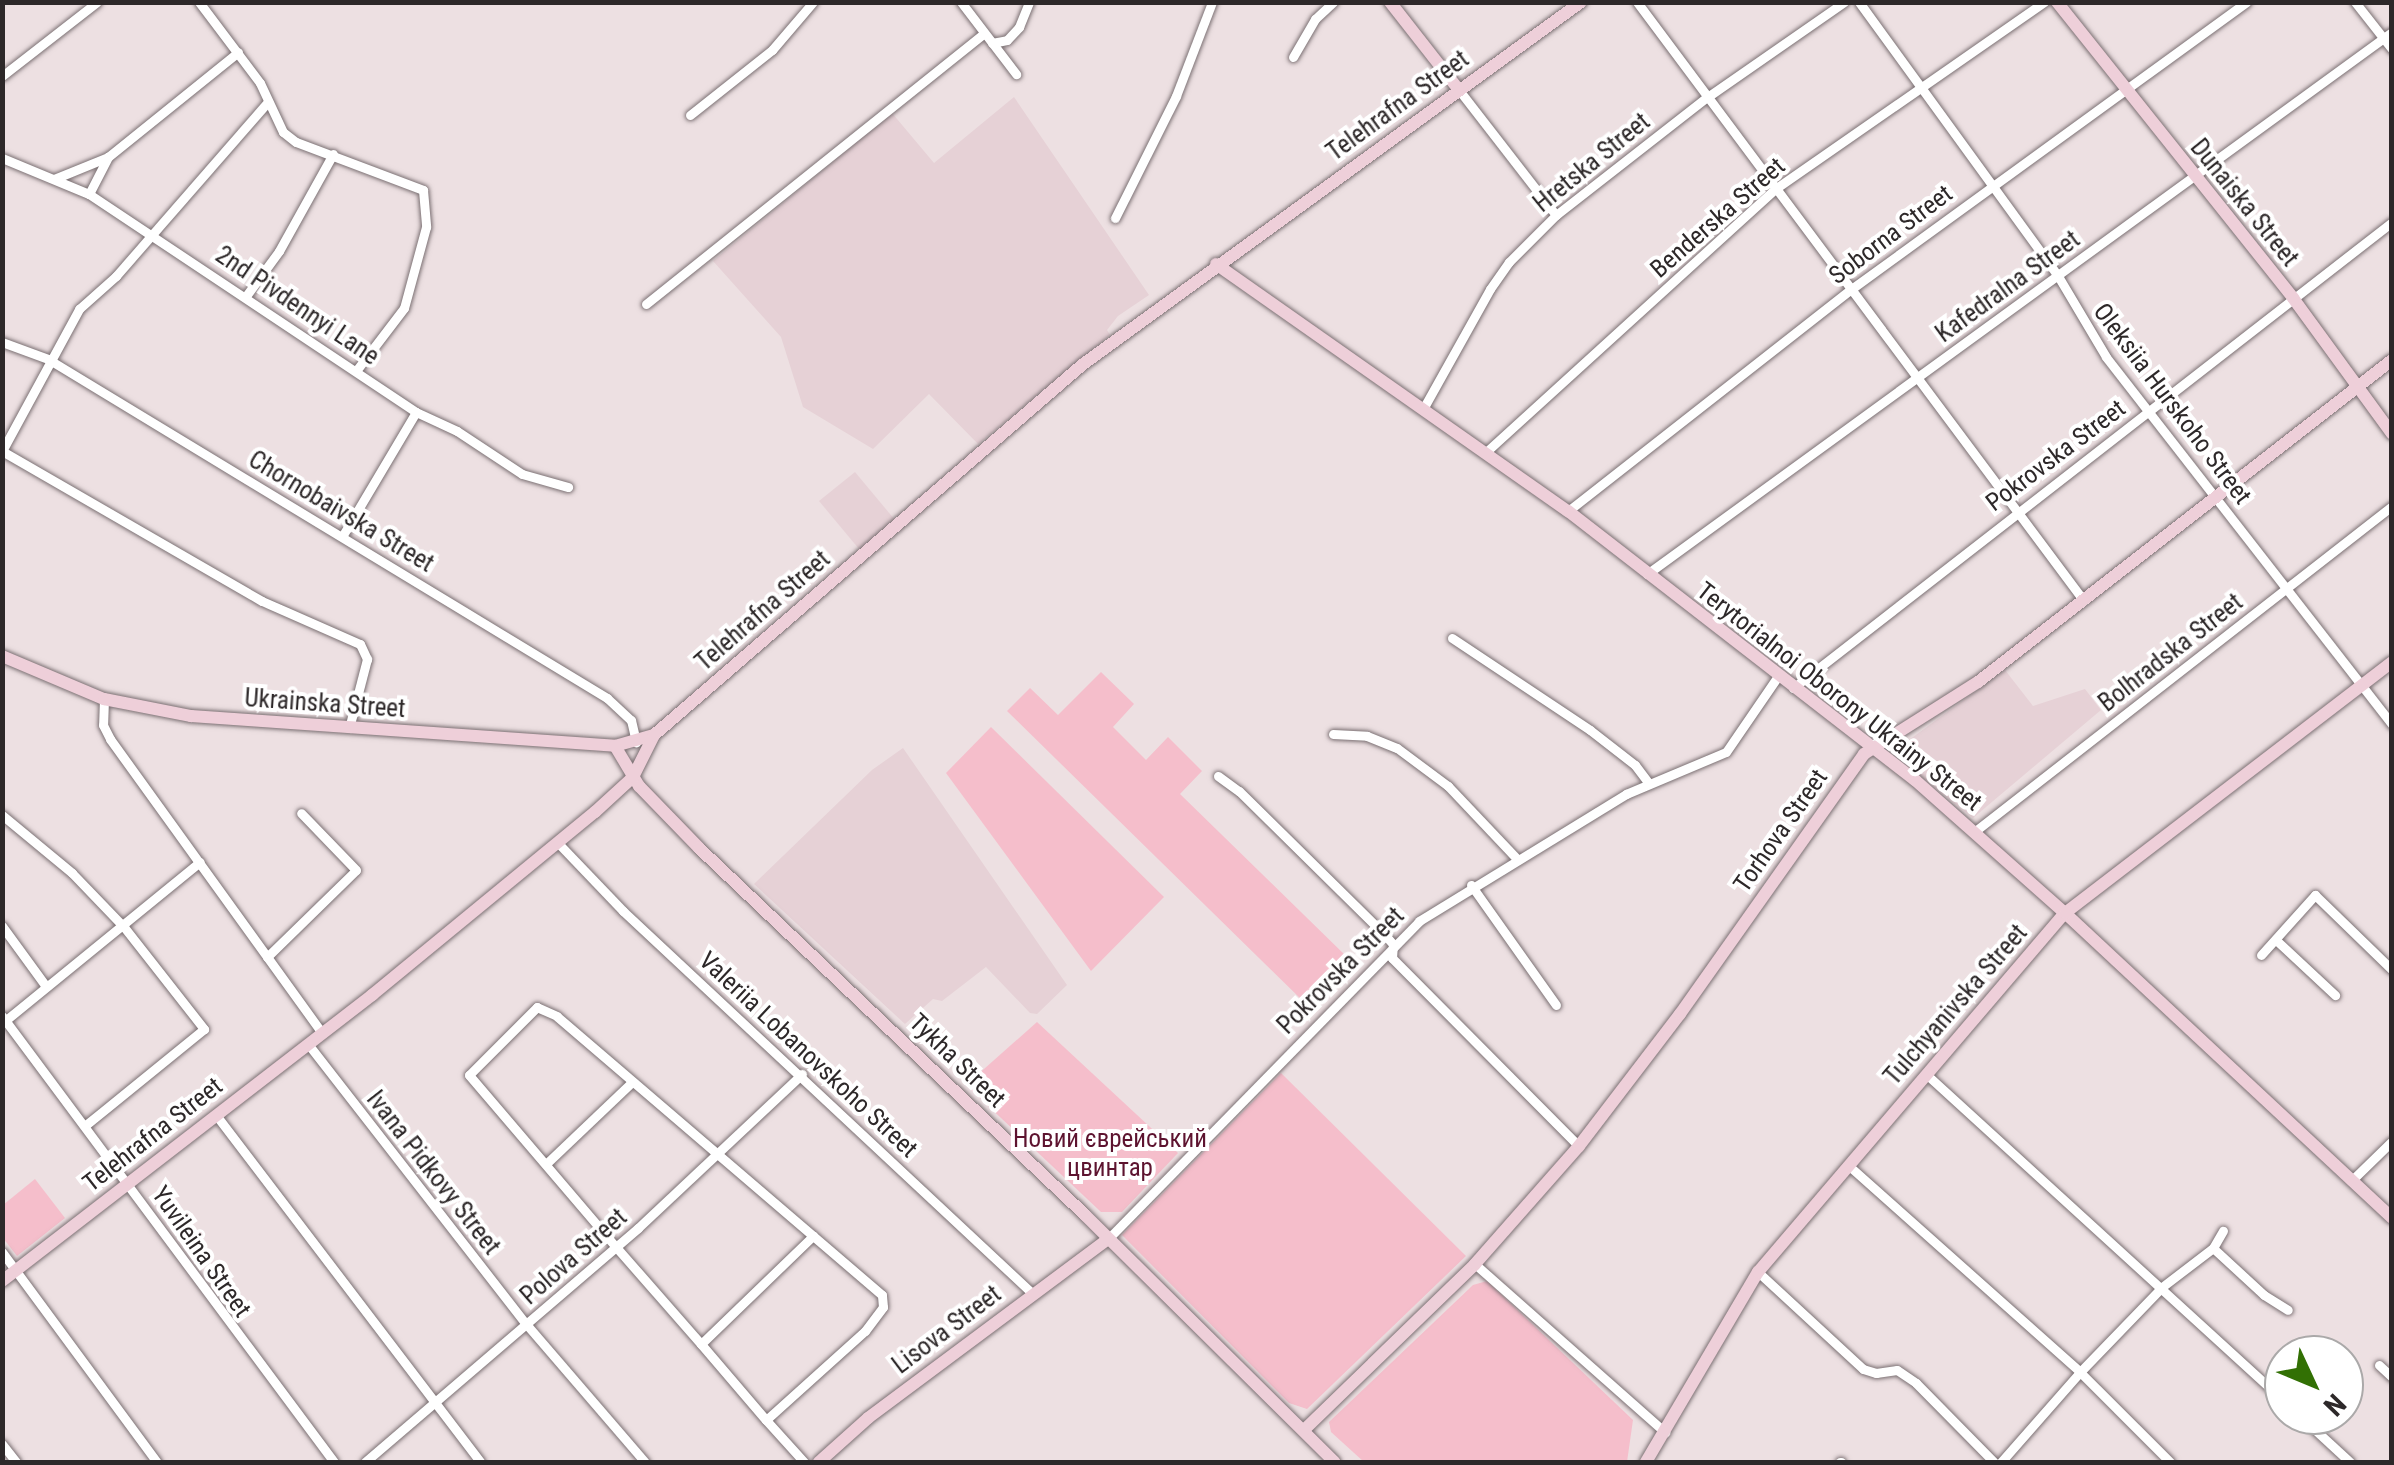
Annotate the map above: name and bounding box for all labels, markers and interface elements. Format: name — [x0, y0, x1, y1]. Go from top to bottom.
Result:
street label: Telehrafna Street — [1321, 44, 1475, 168]
street label: Hretska Street — [1528, 107, 1656, 219]
street label: Dunaiska Street — [2184, 133, 2304, 273]
street label: Benderska Street — [1645, 152, 1791, 284]
street label: Soborna Street — [1824, 179, 1958, 291]
street label: Kafedralna Street — [1930, 225, 2086, 349]
street label: 2nd Pivdennyi Lane — [210, 240, 384, 372]
street label: Oleksiia Hurskoho Street — [2087, 298, 2257, 510]
street label: Pokrovska Street — [1980, 394, 2132, 518]
street label: Chornobaivska Street — [243, 445, 439, 579]
street label: Telehrafna Street — [690, 544, 836, 678]
street label: Terytorialnoi Oborony Ukrainy Street — [1690, 576, 1988, 818]
street label: Bolhradska Street — [2093, 587, 2249, 719]
street label: Ukrainska Street — [244, 683, 406, 725]
street label: Torhova Street — [1728, 764, 1834, 898]
street label: Pokrovska Street — [1271, 901, 1411, 1041]
street label: Tulchyanivska Street — [1878, 919, 2034, 1091]
street label: Valeriia Lobanovskoho Street — [693, 946, 923, 1164]
street label: Tykha Street — [903, 1008, 1011, 1114]
street label: Telehrafna Street — [77, 1071, 229, 1199]
street label: Ivana Pidkovy Street — [360, 1085, 506, 1261]
park label: Новий єврейський цвинтар — [1013, 1125, 1207, 1184]
street label: Yuvileina Street — [145, 1181, 257, 1323]
street label: Polova Street — [515, 1203, 633, 1311]
street label: Lisova Street — [887, 1279, 1007, 1381]
north arrow — [2264, 1335, 2364, 1435]
text: N — [2317, 1387, 2352, 1422]

